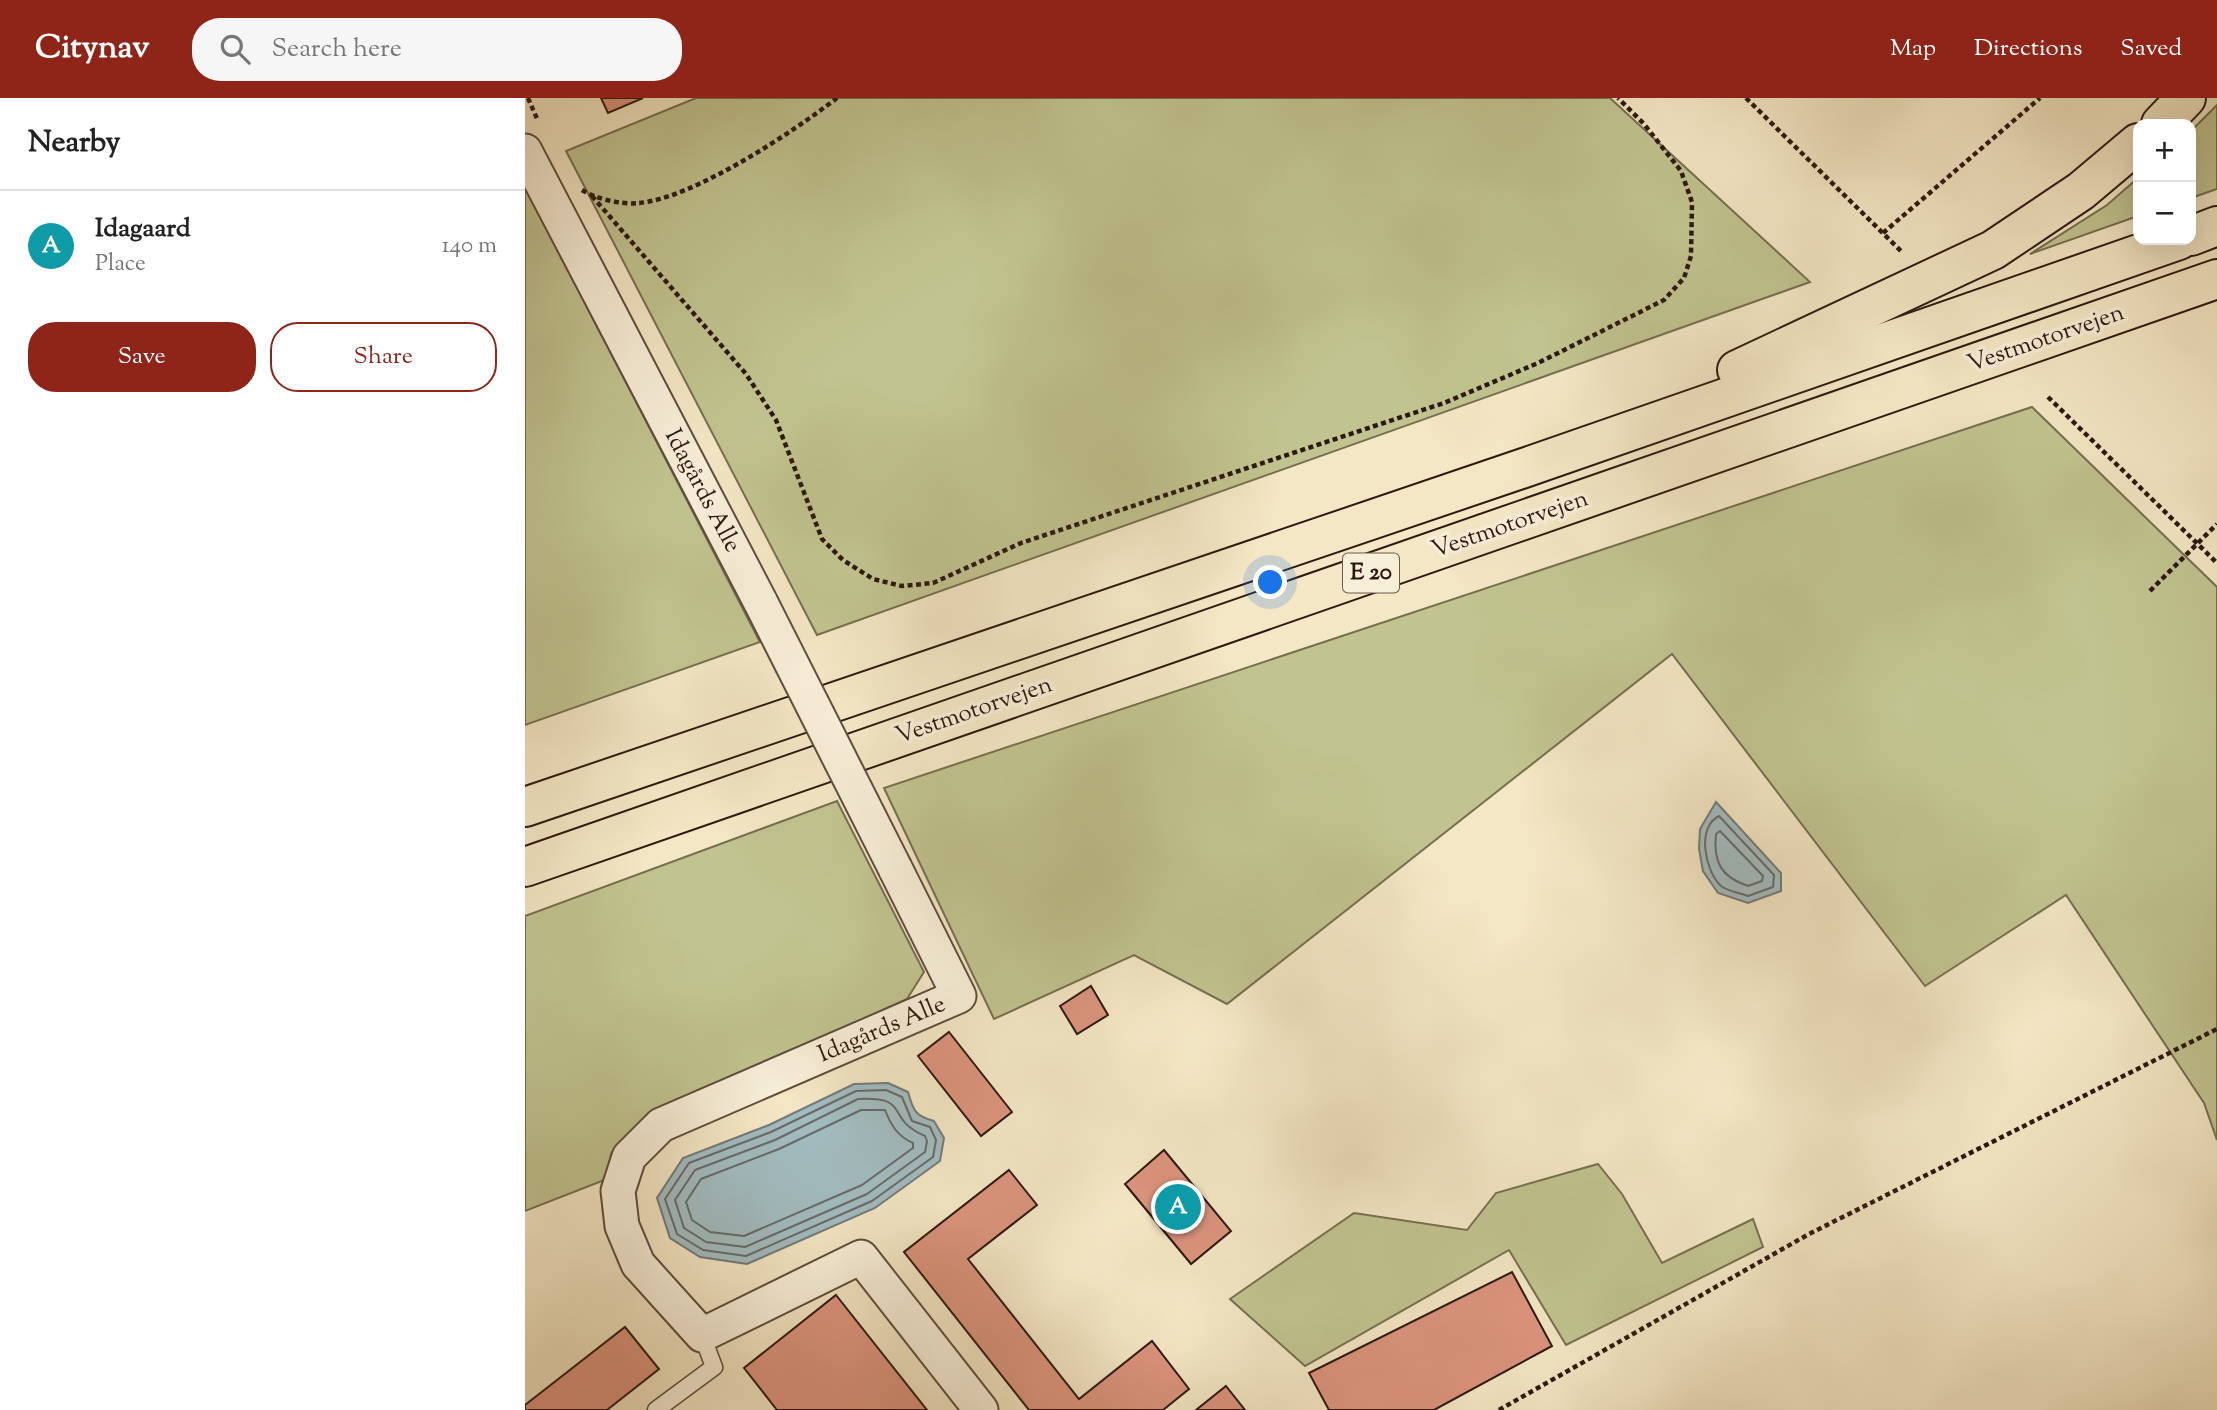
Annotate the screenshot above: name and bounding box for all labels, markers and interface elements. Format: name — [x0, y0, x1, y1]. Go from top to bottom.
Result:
search box — [192, 18, 682, 81]
text: Citynav — [35, 25, 150, 73]
icon: search — [216, 30, 254, 68]
text: Search here — [272, 31, 402, 68]
text: Map — [1890, 32, 1936, 66]
text: Directions — [1974, 32, 2082, 66]
text: Saved — [2120, 32, 2182, 66]
map controls — [2133, 119, 2196, 245]
button: + — [2133, 119, 2196, 182]
text: Nearby — [28, 122, 120, 165]
button: − — [2133, 182, 2196, 245]
text: Idagaard — [95, 211, 191, 248]
text: A — [42, 230, 60, 263]
text: 140 m — [442, 230, 497, 263]
text: Place — [95, 248, 146, 281]
street label: Vestmotorvejen — [1963, 296, 2129, 382]
button: Save — [28, 322, 256, 392]
button: Share — [270, 322, 497, 392]
street label: Idagårds Alle — [655, 423, 749, 559]
street label: Vestmotorvejen — [1427, 482, 1593, 568]
road number: E 20 — [1343, 554, 1399, 593]
your location — [1253, 565, 1287, 599]
street label: Vestmotorvejen — [891, 668, 1057, 754]
street label: Idagårds Alle — [813, 988, 951, 1072]
pin: A — [1155, 1181, 1201, 1233]

